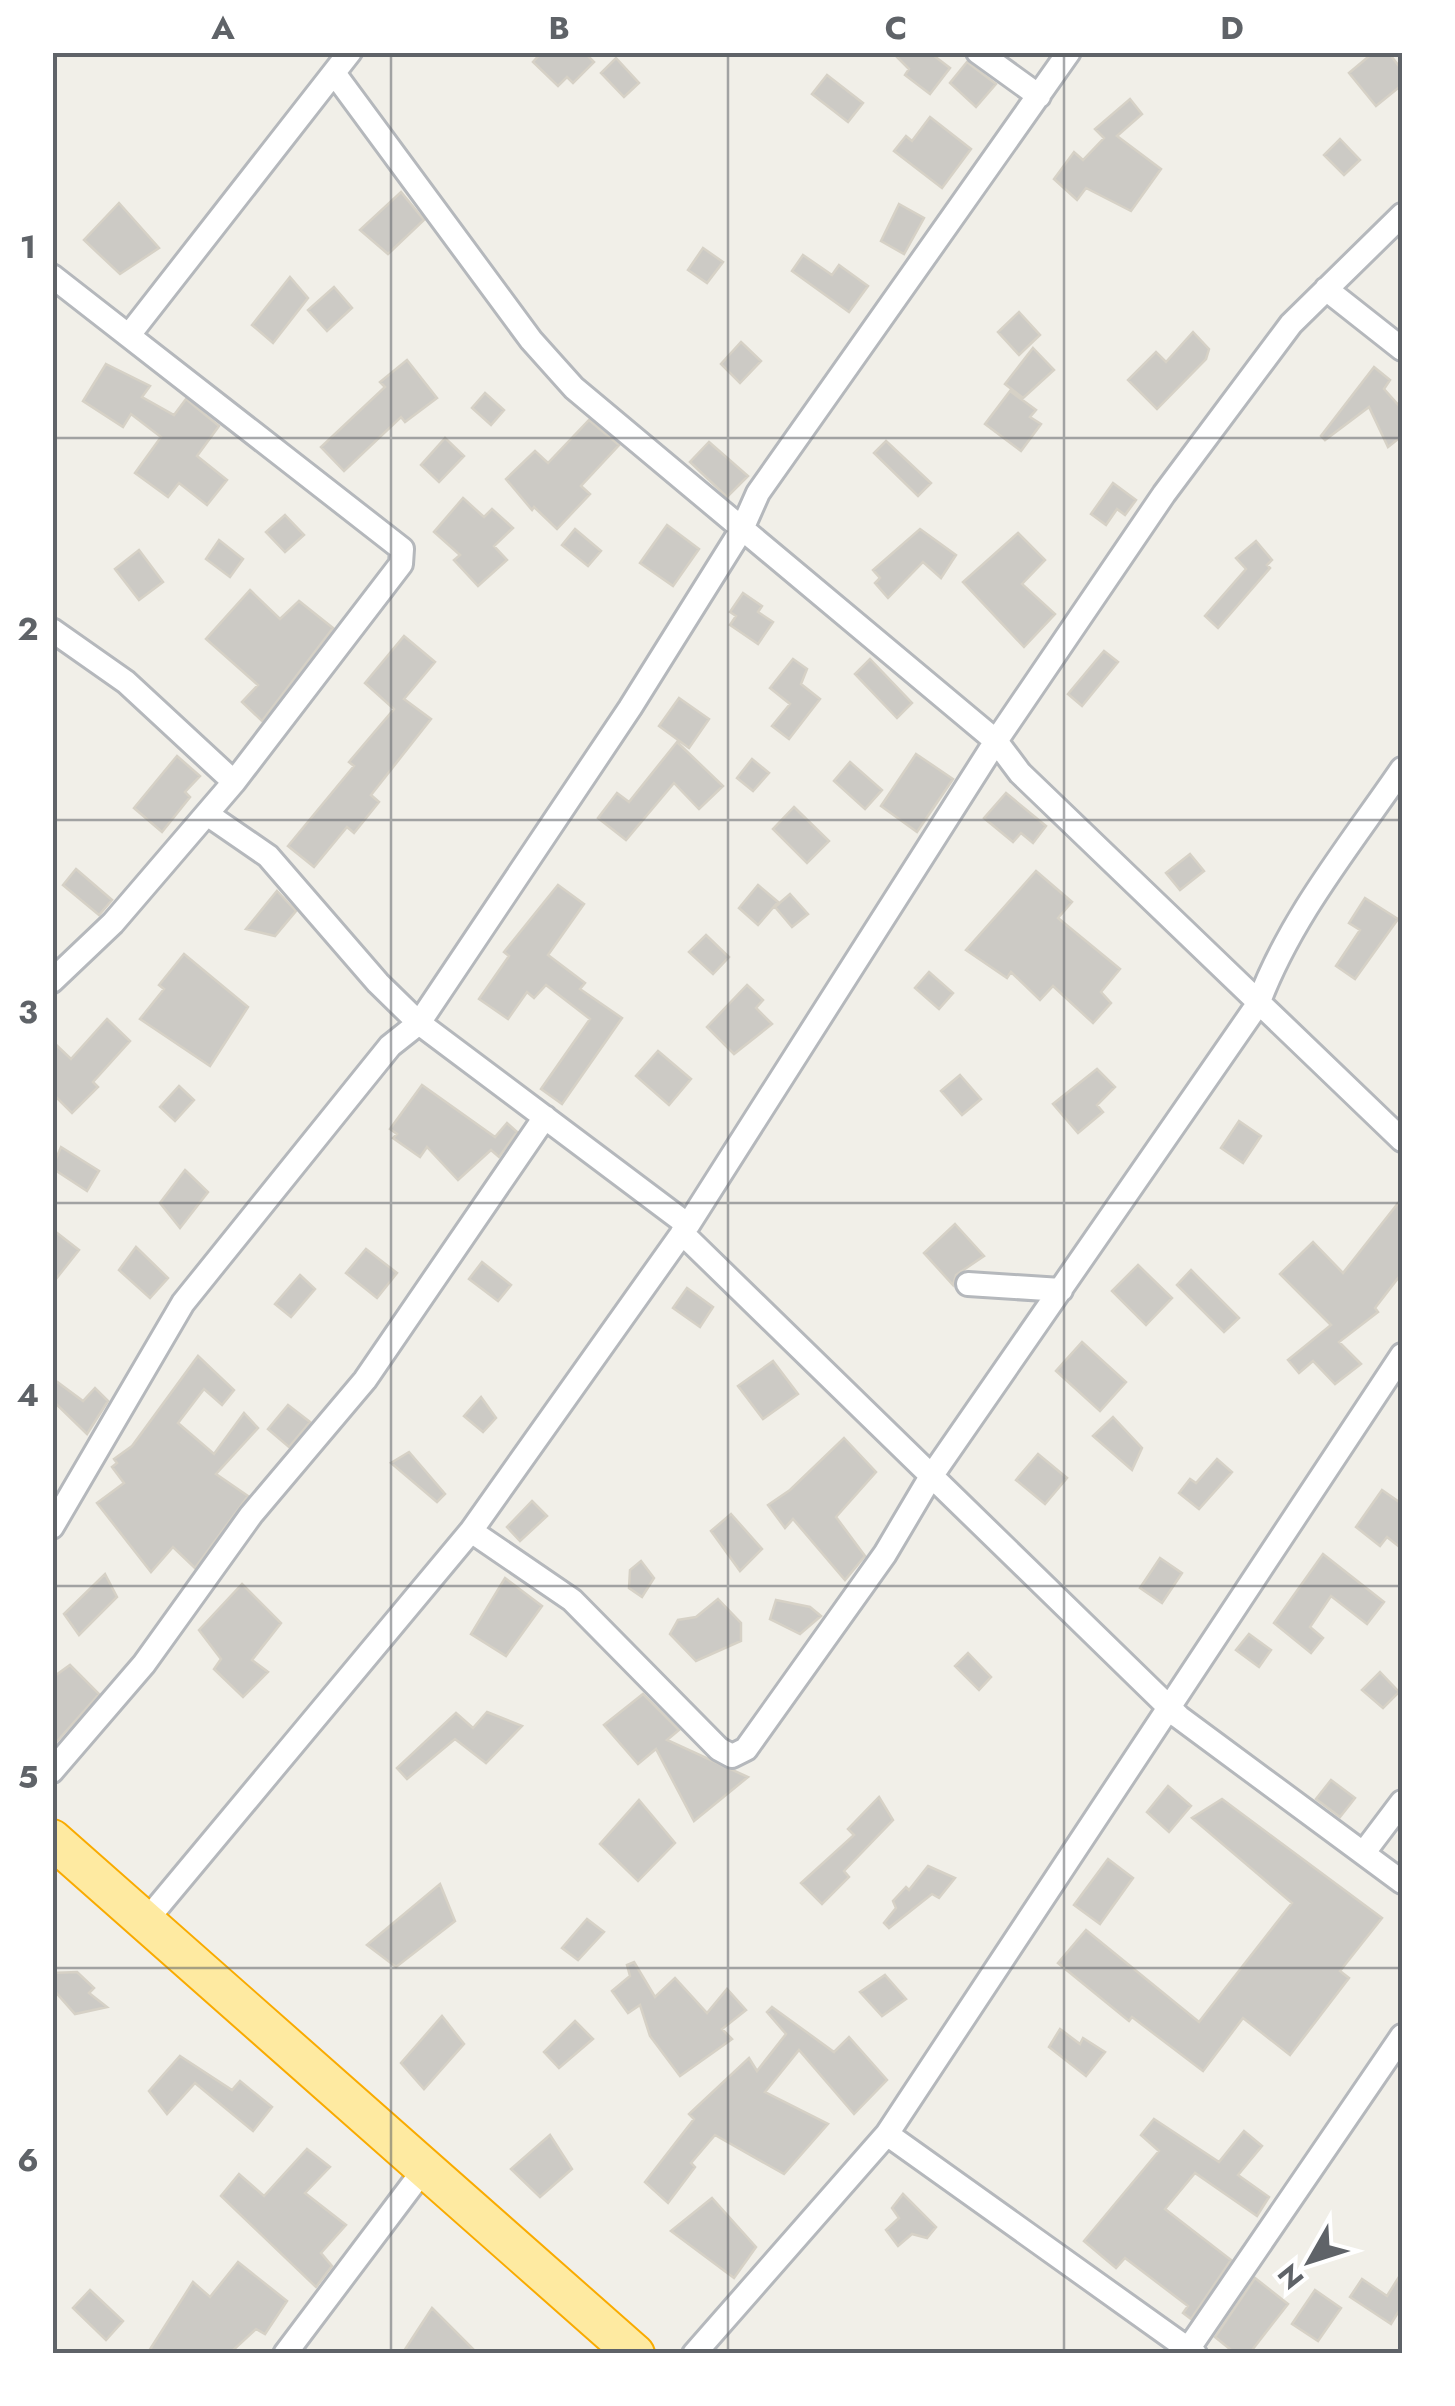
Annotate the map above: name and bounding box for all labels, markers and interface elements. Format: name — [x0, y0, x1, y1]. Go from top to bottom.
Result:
text: A — [210, 5, 235, 51]
text: B — [548, 5, 570, 51]
text: C — [885, 5, 907, 51]
text: D — [1220, 5, 1244, 51]
text: 1 — [20, 224, 36, 270]
text: 2 — [18, 606, 39, 652]
text: 3 — [18, 989, 38, 1035]
text: 4 — [17, 1372, 39, 1418]
text: 5 — [18, 1754, 38, 1800]
text: 6 — [17, 2137, 39, 2183]
north arrow — [1260, 2211, 1360, 2311]
text: N — [1268, 2255, 1314, 2298]

